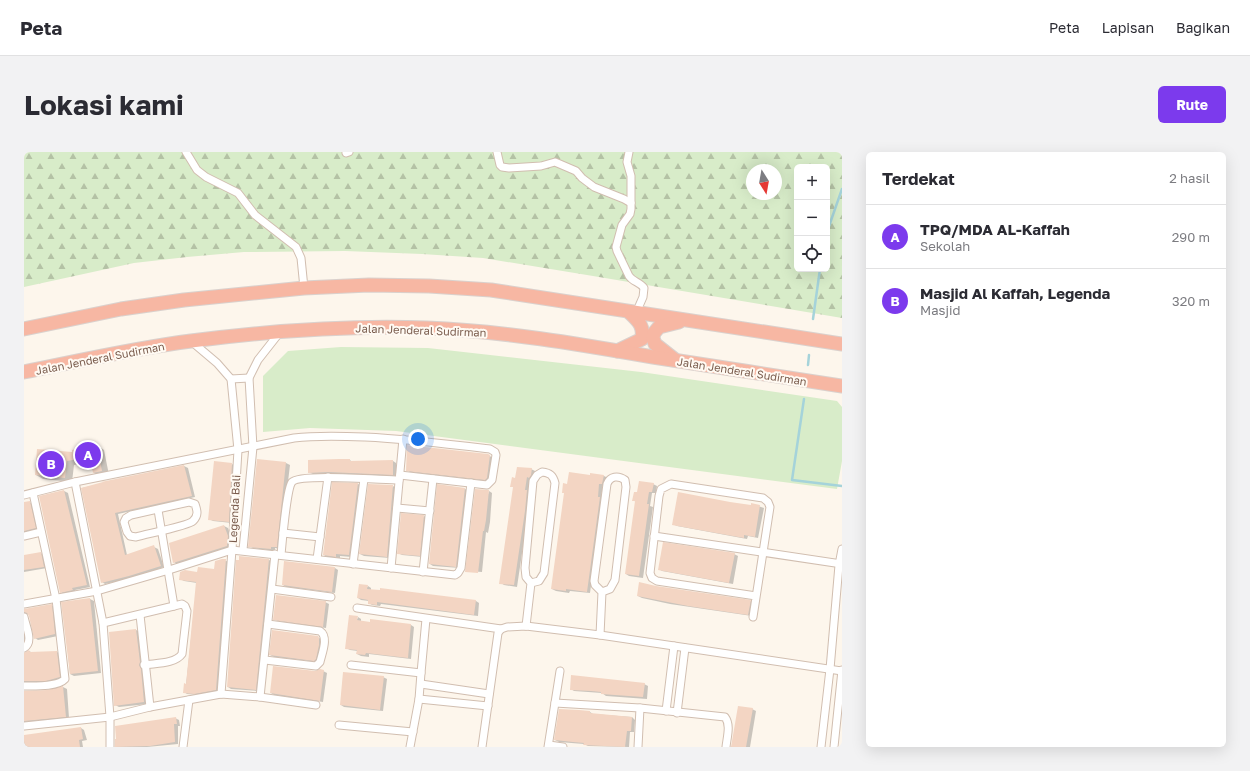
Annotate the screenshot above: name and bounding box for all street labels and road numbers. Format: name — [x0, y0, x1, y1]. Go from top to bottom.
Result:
street label: Jalan Jenderal Sudirman — [355, 321, 487, 339]
street label: Jalan Jenderal Sudirman — [34, 339, 166, 377]
street label: Jalan Jenderal Sudirman — [676, 354, 808, 388]
street label: Legenda Bali — [226, 475, 242, 543]

